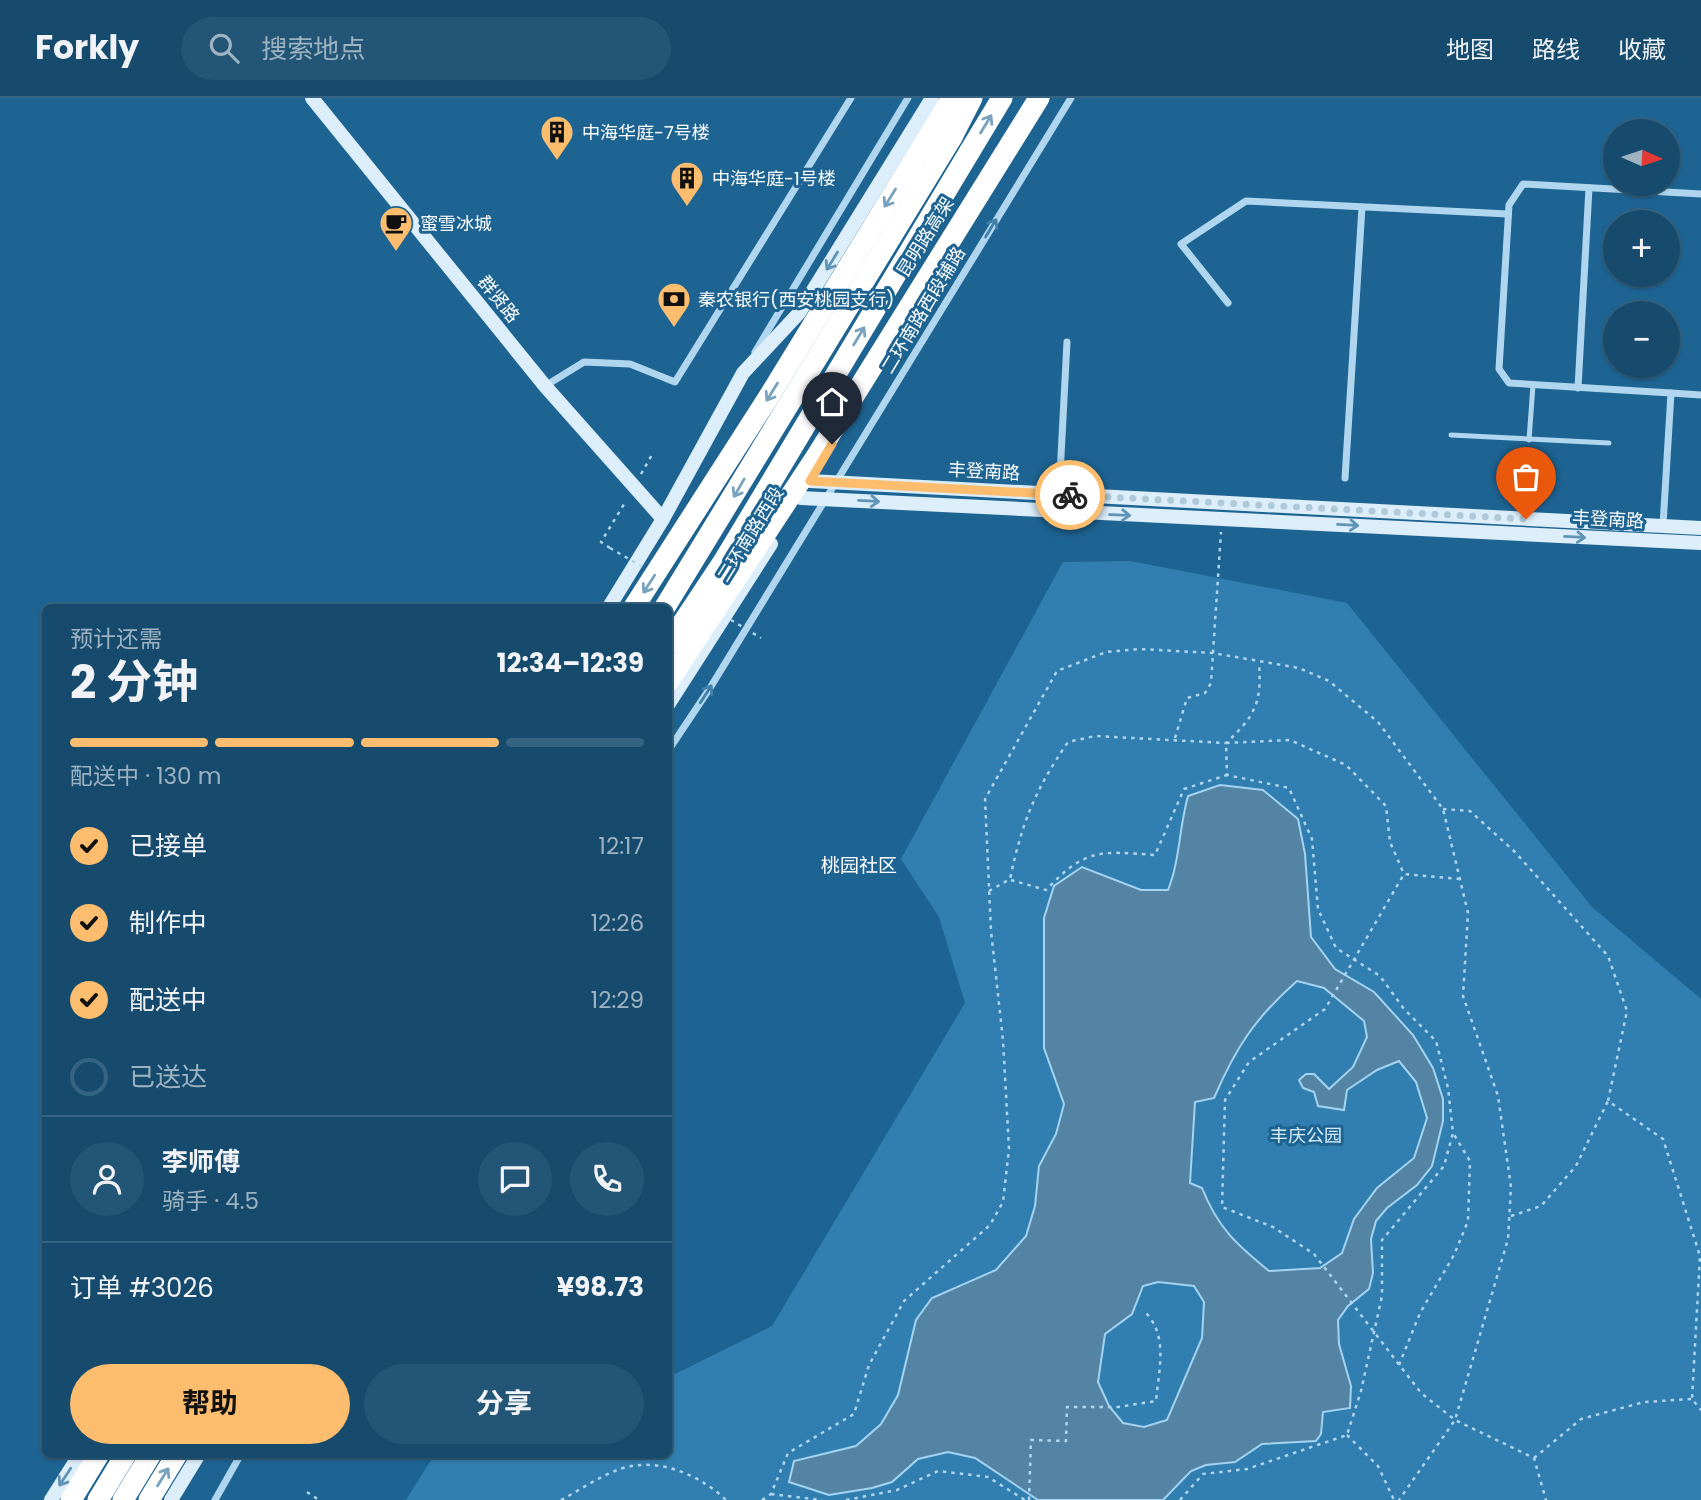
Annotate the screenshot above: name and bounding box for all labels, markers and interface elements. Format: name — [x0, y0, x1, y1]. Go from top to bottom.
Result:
search box — [181, 17, 671, 80]
text: Forkly — [35, 24, 139, 71]
icon: search — [205, 29, 243, 67]
text: 搜索地点 — [261, 31, 365, 67]
text: 地图 — [1446, 33, 1494, 66]
text: 路线 — [1532, 33, 1580, 66]
text: 收藏 — [1618, 33, 1666, 66]
building icon: 中海华庭-7号楼 — [538, 113, 576, 162]
one-way arrow — [979, 115, 993, 135]
north arrow — [1603, 119, 1680, 196]
map controls — [1603, 119, 1680, 378]
place label: 中海华庭-7号楼 — [582, 120, 710, 145]
building icon: 中海华庭-1号楼 — [668, 159, 706, 208]
place label: 中海华庭-1号楼 — [712, 166, 836, 191]
one-way arrow — [882, 187, 896, 207]
street label: 昆明路高架 — [891, 192, 959, 282]
cafe icon: 蜜雪冰城 — [377, 204, 415, 253]
button: + — [1603, 210, 1680, 287]
place label: 蜜雪冰城 — [420, 211, 492, 236]
one-way arrow — [985, 219, 999, 239]
street label: 二环南路西段辅路 — [875, 242, 971, 378]
one-way arrow — [824, 250, 838, 270]
street label: 群贤路 — [472, 270, 526, 328]
bank icon: 秦农银行(西安桃园支行) — [655, 280, 693, 329]
place label: 秦农银行(西安桃园支行) — [698, 287, 894, 312]
button: − — [1603, 301, 1680, 378]
one-way arrow — [852, 327, 866, 347]
pin — [802, 372, 862, 444]
one-way arrow — [764, 382, 779, 401]
icon: home — [813, 383, 851, 421]
pin — [1496, 447, 1556, 519]
street label: 丰登南路 — [947, 457, 1021, 485]
icon: bag — [1507, 458, 1545, 496]
courier — [1035, 460, 1105, 530]
icon: bike — [1051, 476, 1089, 514]
one-way arrow — [731, 478, 745, 498]
street label: 二环南路西段 — [711, 482, 789, 586]
one-way arrow — [857, 495, 880, 508]
street label: 丰登南路 — [1571, 505, 1645, 533]
one-way arrow — [1109, 508, 1132, 521]
one-way arrow — [1336, 518, 1359, 531]
one-way arrow — [1563, 530, 1586, 543]
one-way arrow — [642, 574, 656, 593]
text: 预计还需 — [70, 623, 162, 655]
text: 12:34–12:39 — [497, 645, 644, 681]
text: 2 分钟 — [70, 650, 198, 714]
one-way arrow — [699, 685, 713, 704]
text: 配送中 · 130 m — [70, 760, 221, 792]
icon: check — [70, 827, 108, 865]
text: 已接单 — [129, 828, 207, 864]
text: 12:17 — [599, 830, 644, 862]
district label: 桃园社区 — [821, 852, 897, 879]
icon: check — [70, 904, 108, 942]
text: 制作中 — [129, 905, 207, 941]
text: 12:26 — [591, 907, 644, 939]
icon: check — [70, 981, 108, 1019]
text: 配送中 — [129, 982, 207, 1018]
text: 12:29 — [591, 984, 644, 1016]
text: 已送达 — [129, 1059, 207, 1095]
park label: 丰庆公园 — [1270, 1123, 1342, 1148]
button: person — [70, 1142, 144, 1216]
button: chat — [478, 1142, 552, 1216]
button: phone — [570, 1142, 644, 1216]
text: 李师傅 — [162, 1144, 240, 1180]
text: 骑手 · 4.5 — [162, 1185, 259, 1217]
text: ¥98.73 — [557, 1269, 644, 1305]
text: 订单 #3026 — [70, 1270, 214, 1306]
button: 帮助 — [70, 1364, 350, 1444]
button: 分享 — [364, 1364, 644, 1444]
one-way arrow — [58, 1467, 73, 1486]
one-way arrow — [156, 1468, 170, 1488]

